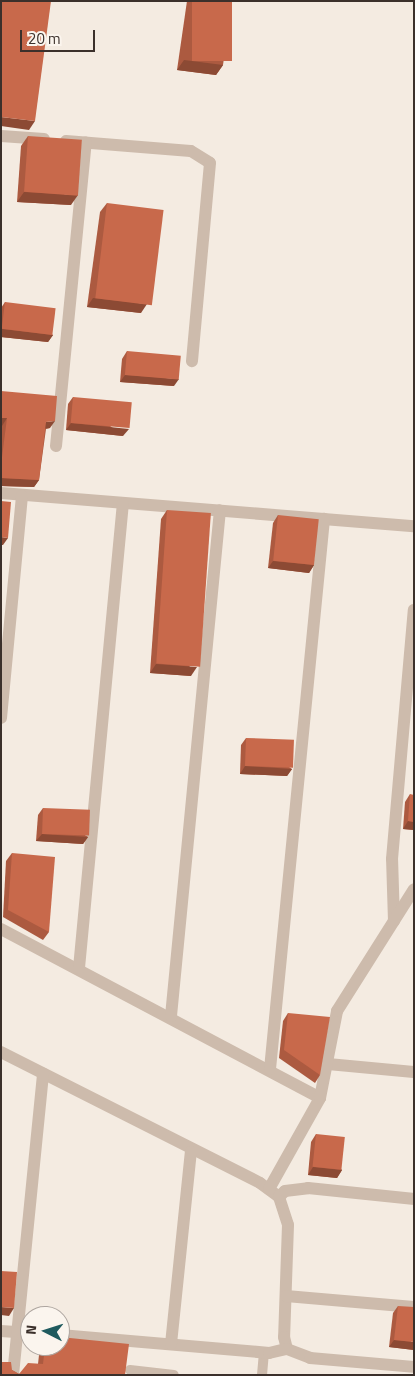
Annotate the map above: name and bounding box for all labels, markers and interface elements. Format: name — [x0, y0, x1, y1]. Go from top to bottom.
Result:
scale bar — [22, 20, 98, 52]
text: 20 m — [28, 27, 61, 50]
north arrow — [20, 1306, 70, 1356]
text: N — [20, 1324, 41, 1335]

